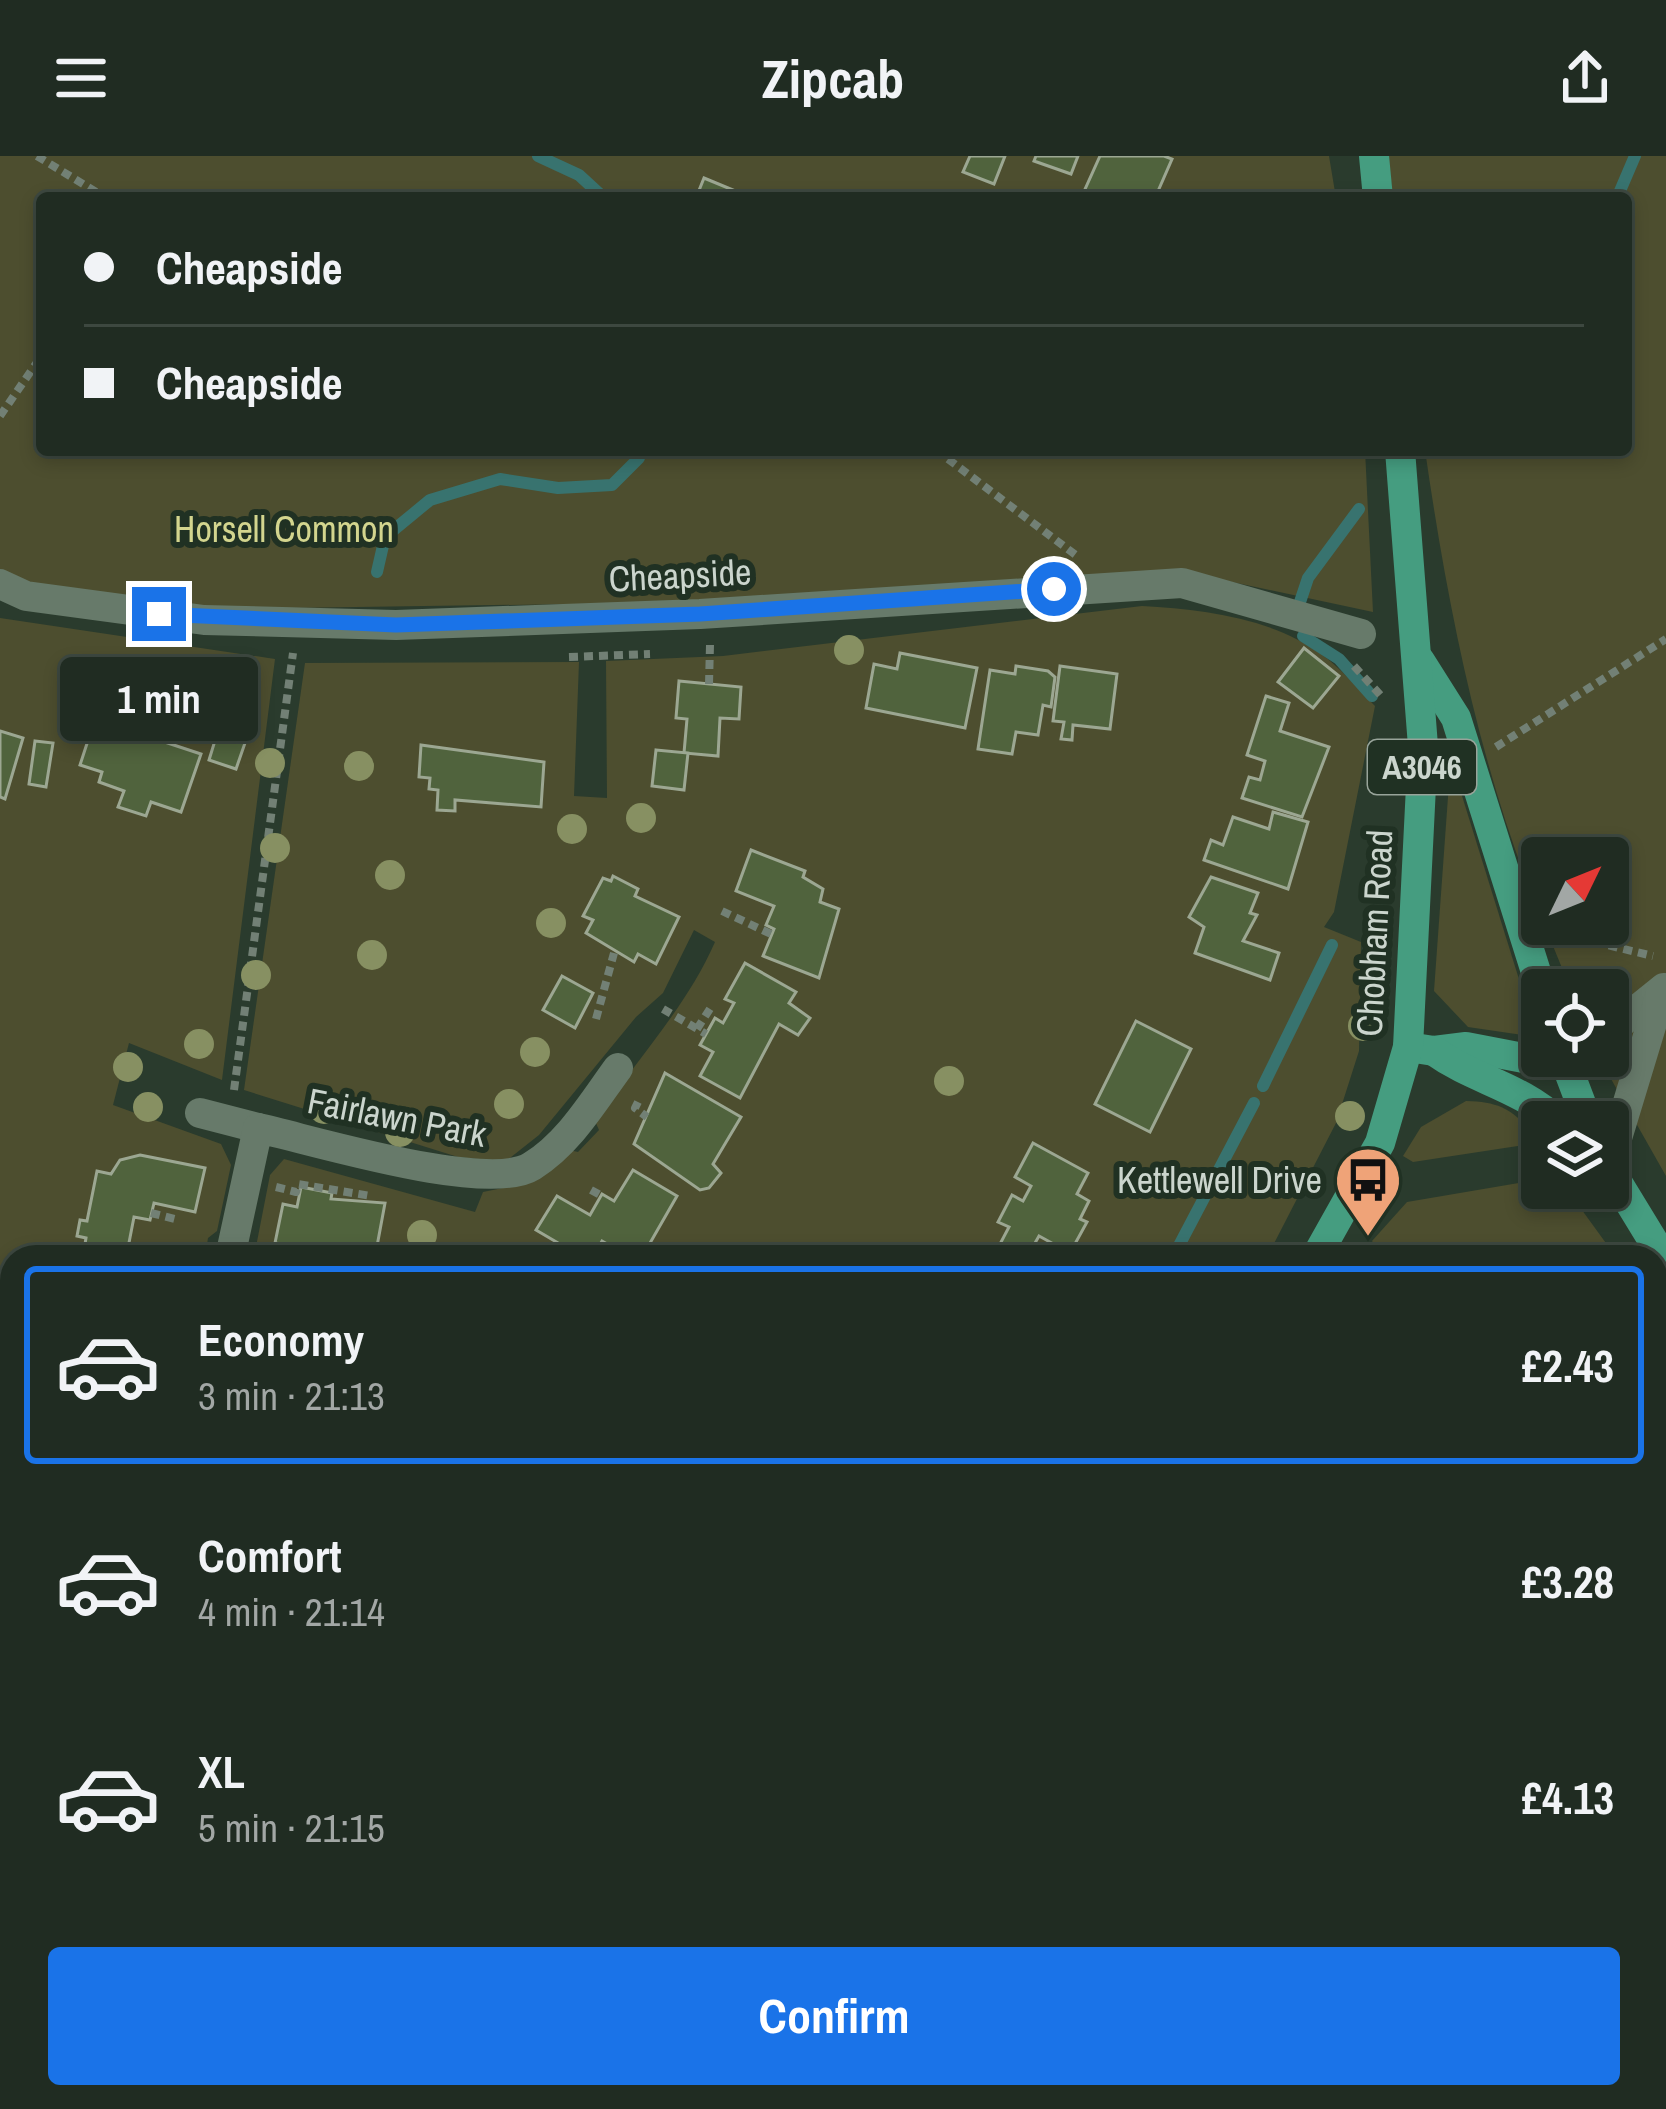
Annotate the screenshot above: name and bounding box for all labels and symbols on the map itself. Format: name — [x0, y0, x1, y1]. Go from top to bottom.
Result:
park label: Horsell Common — [174, 505, 394, 553]
street label: Cheapside — [607, 547, 753, 603]
route start — [1027, 562, 1081, 616]
route end — [132, 587, 186, 641]
callout: 1 min — [60, 656, 258, 740]
road number: A3046 — [1368, 740, 1476, 794]
street label: Chobham Road — [1345, 829, 1403, 1037]
north arrow — [1521, 837, 1629, 945]
street label: Fairlawn Park — [304, 1076, 490, 1158]
bus stop icon: Kettlewell Drive — [1333, 1145, 1403, 1239]
place label: Kettlewell Drive — [1117, 1156, 1322, 1204]

